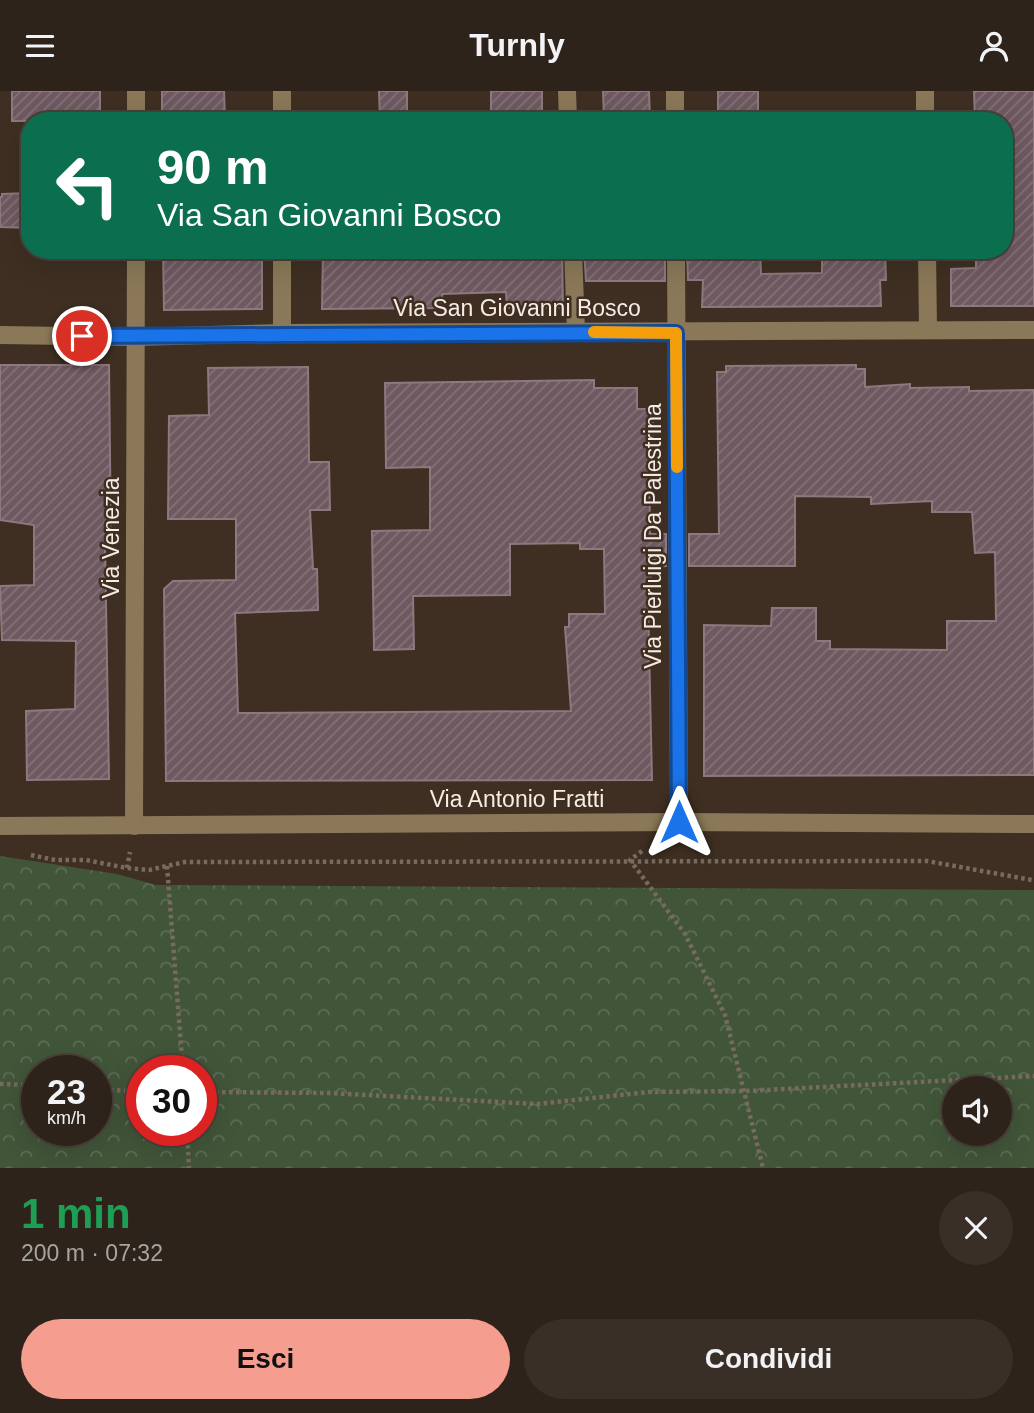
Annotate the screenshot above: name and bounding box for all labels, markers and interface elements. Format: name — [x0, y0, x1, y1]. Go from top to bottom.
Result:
icon: menu — [21, 27, 59, 65]
text: Turnly — [469, 27, 565, 63]
icon: person — [975, 27, 1013, 65]
icon: left — [42, 140, 133, 231]
text: 90 m — [157, 140, 269, 194]
text: Via San Giovanni Bosco — [157, 197, 502, 233]
street label: Via San Giovanni Bosco — [393, 295, 641, 321]
pin — [52, 306, 112, 366]
icon: arrive — [63, 317, 101, 355]
street label: Via Pierluigi Da Palestrina — [640, 403, 666, 669]
street label: Via Venezia — [98, 477, 124, 599]
position arrow — [642, 785, 716, 859]
street label: Via Antonio Fratti — [430, 786, 604, 812]
speed limit sign: 30 — [126, 1055, 217, 1146]
text: 23 — [47, 1072, 86, 1111]
map controls — [942, 1076, 1012, 1146]
button: sound — [942, 1076, 1012, 1146]
text: km/h — [47, 1108, 86, 1128]
text: 1 min — [21, 1190, 131, 1237]
button: close — [939, 1191, 1013, 1265]
text: 200 m · 07:32 — [21, 1240, 163, 1266]
button: Esci — [21, 1319, 510, 1399]
button: Condividi — [524, 1319, 1013, 1399]

